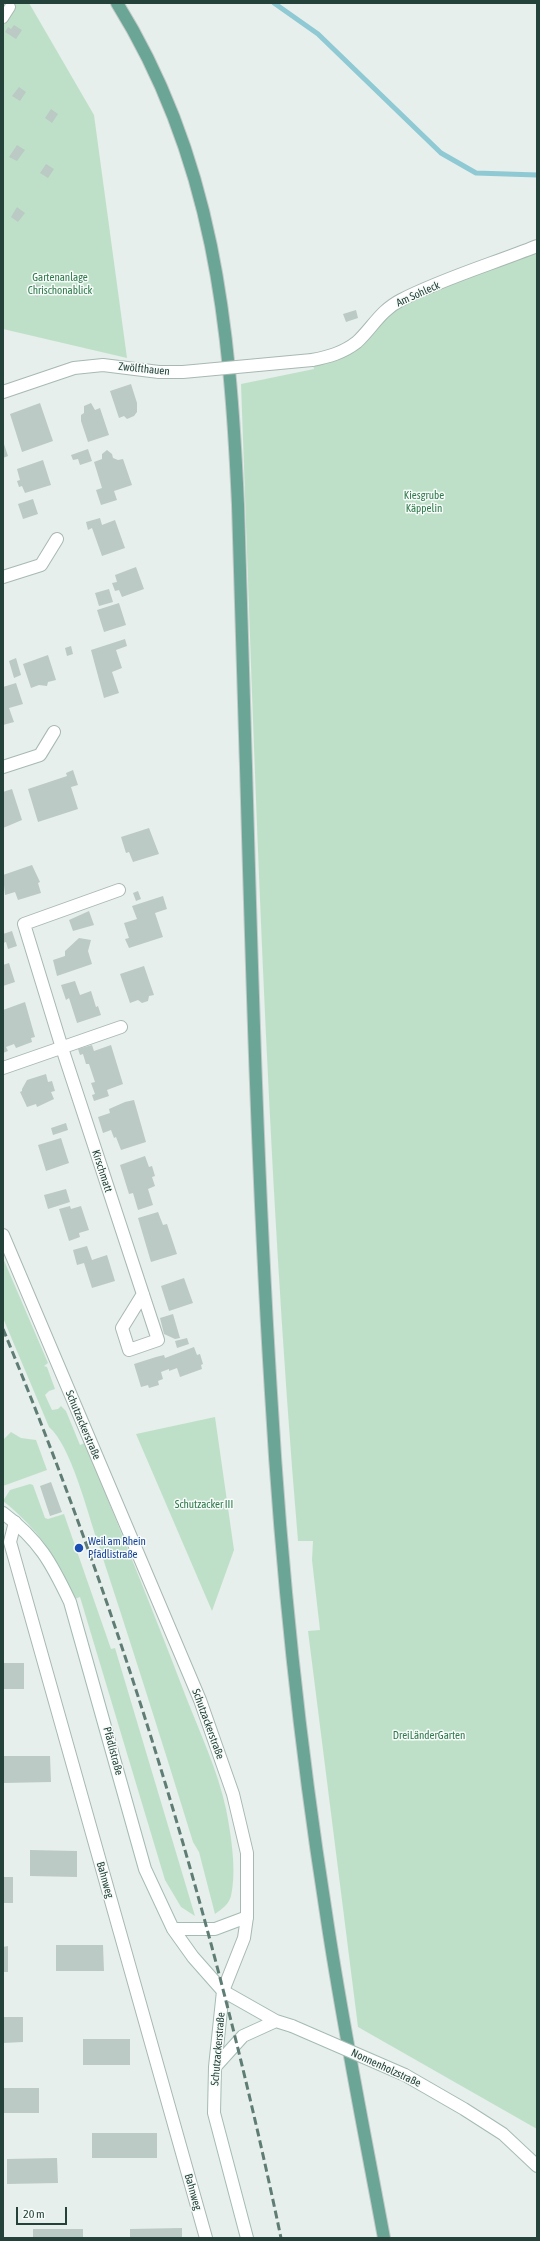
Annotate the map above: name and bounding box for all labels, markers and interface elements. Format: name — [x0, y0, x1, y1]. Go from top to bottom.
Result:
park label: Gartenanlage Chrischonablick — [28, 271, 92, 297]
street label: Am Sohleck — [394, 278, 442, 310]
street label: Zwölfthauen — [118, 360, 170, 378]
park label: Kiesgrube Käppelin — [404, 489, 444, 515]
street label: Kirschmatt — [89, 1148, 115, 1194]
street label: Schutzackerstraße — [62, 1388, 104, 1462]
park label: Schutzacker III — [175, 1498, 233, 1512]
place label: Weil am Rhein Pfädlistraße — [88, 1535, 146, 1561]
marker: Weil am Rhein Pfädlistraße — [73, 1542, 85, 1554]
street label: Schutzackerstraße — [189, 1687, 227, 1761]
street label: Pfädlistraße — [100, 1725, 126, 1777]
park label: DreiLänderGarten — [393, 1729, 465, 1743]
street label: Bahnweg — [94, 1860, 116, 1900]
street label: Schutzackerstraße — [208, 2012, 228, 2086]
street label: Nonnenholzstraße — [349, 2046, 423, 2090]
street label: Bahnweg — [182, 2172, 204, 2212]
scale bar — [18, 2199, 69, 2225]
text: 20 m — [23, 2207, 45, 2221]

